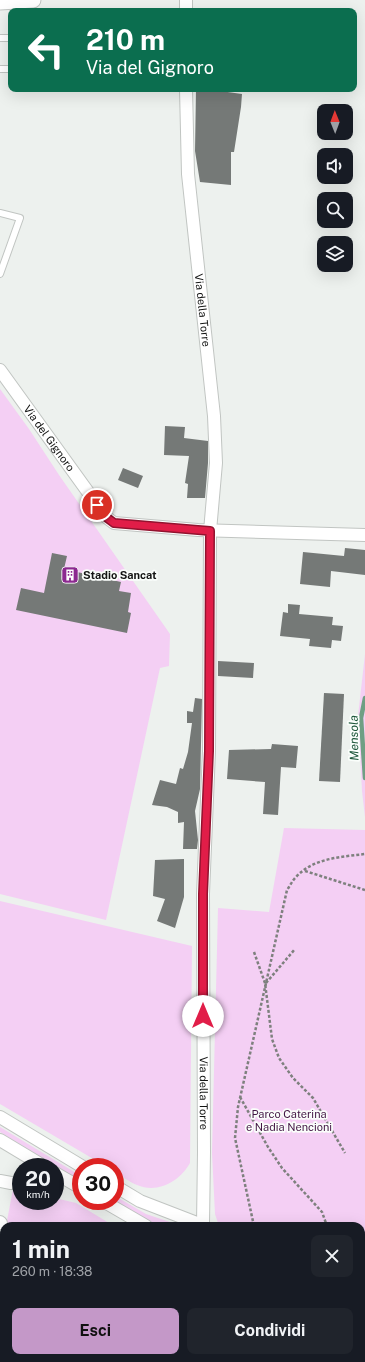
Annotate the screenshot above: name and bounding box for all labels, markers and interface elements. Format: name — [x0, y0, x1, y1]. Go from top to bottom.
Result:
text: 210 m — [86, 23, 165, 56]
icon: left — [20, 24, 72, 76]
text: Via del Gignoro — [86, 57, 214, 78]
north arrow — [317, 104, 353, 140]
map controls — [317, 104, 353, 272]
button: sound — [317, 148, 353, 184]
button: search — [317, 192, 353, 228]
button: layers — [317, 236, 353, 272]
street label: Via della Torre — [193, 273, 213, 347]
street label: Via del Gignoro — [21, 403, 77, 473]
pin — [80, 488, 114, 522]
icon: arrive — [86, 494, 108, 516]
building icon: Stadio Sancat — [60, 565, 80, 585]
place label: Stadio Sancat — [83, 569, 157, 581]
water label: Mensola — [347, 715, 361, 761]
position arrow — [182, 995, 224, 1037]
street label: Via della Torre — [198, 1056, 210, 1130]
park label: Parco Caterina e Nadia Nencioni — [246, 1108, 332, 1133]
speed limit sign: 30 — [72, 1158, 124, 1210]
text: 20 — [25, 1167, 51, 1191]
text: km/h — [26, 1188, 50, 1200]
text: 1 min — [12, 1235, 70, 1263]
button: close — [311, 1235, 353, 1277]
text: 260 m · 18:38 — [12, 1264, 93, 1279]
button: Esci — [12, 1308, 179, 1354]
button: Condividi — [187, 1308, 353, 1354]

